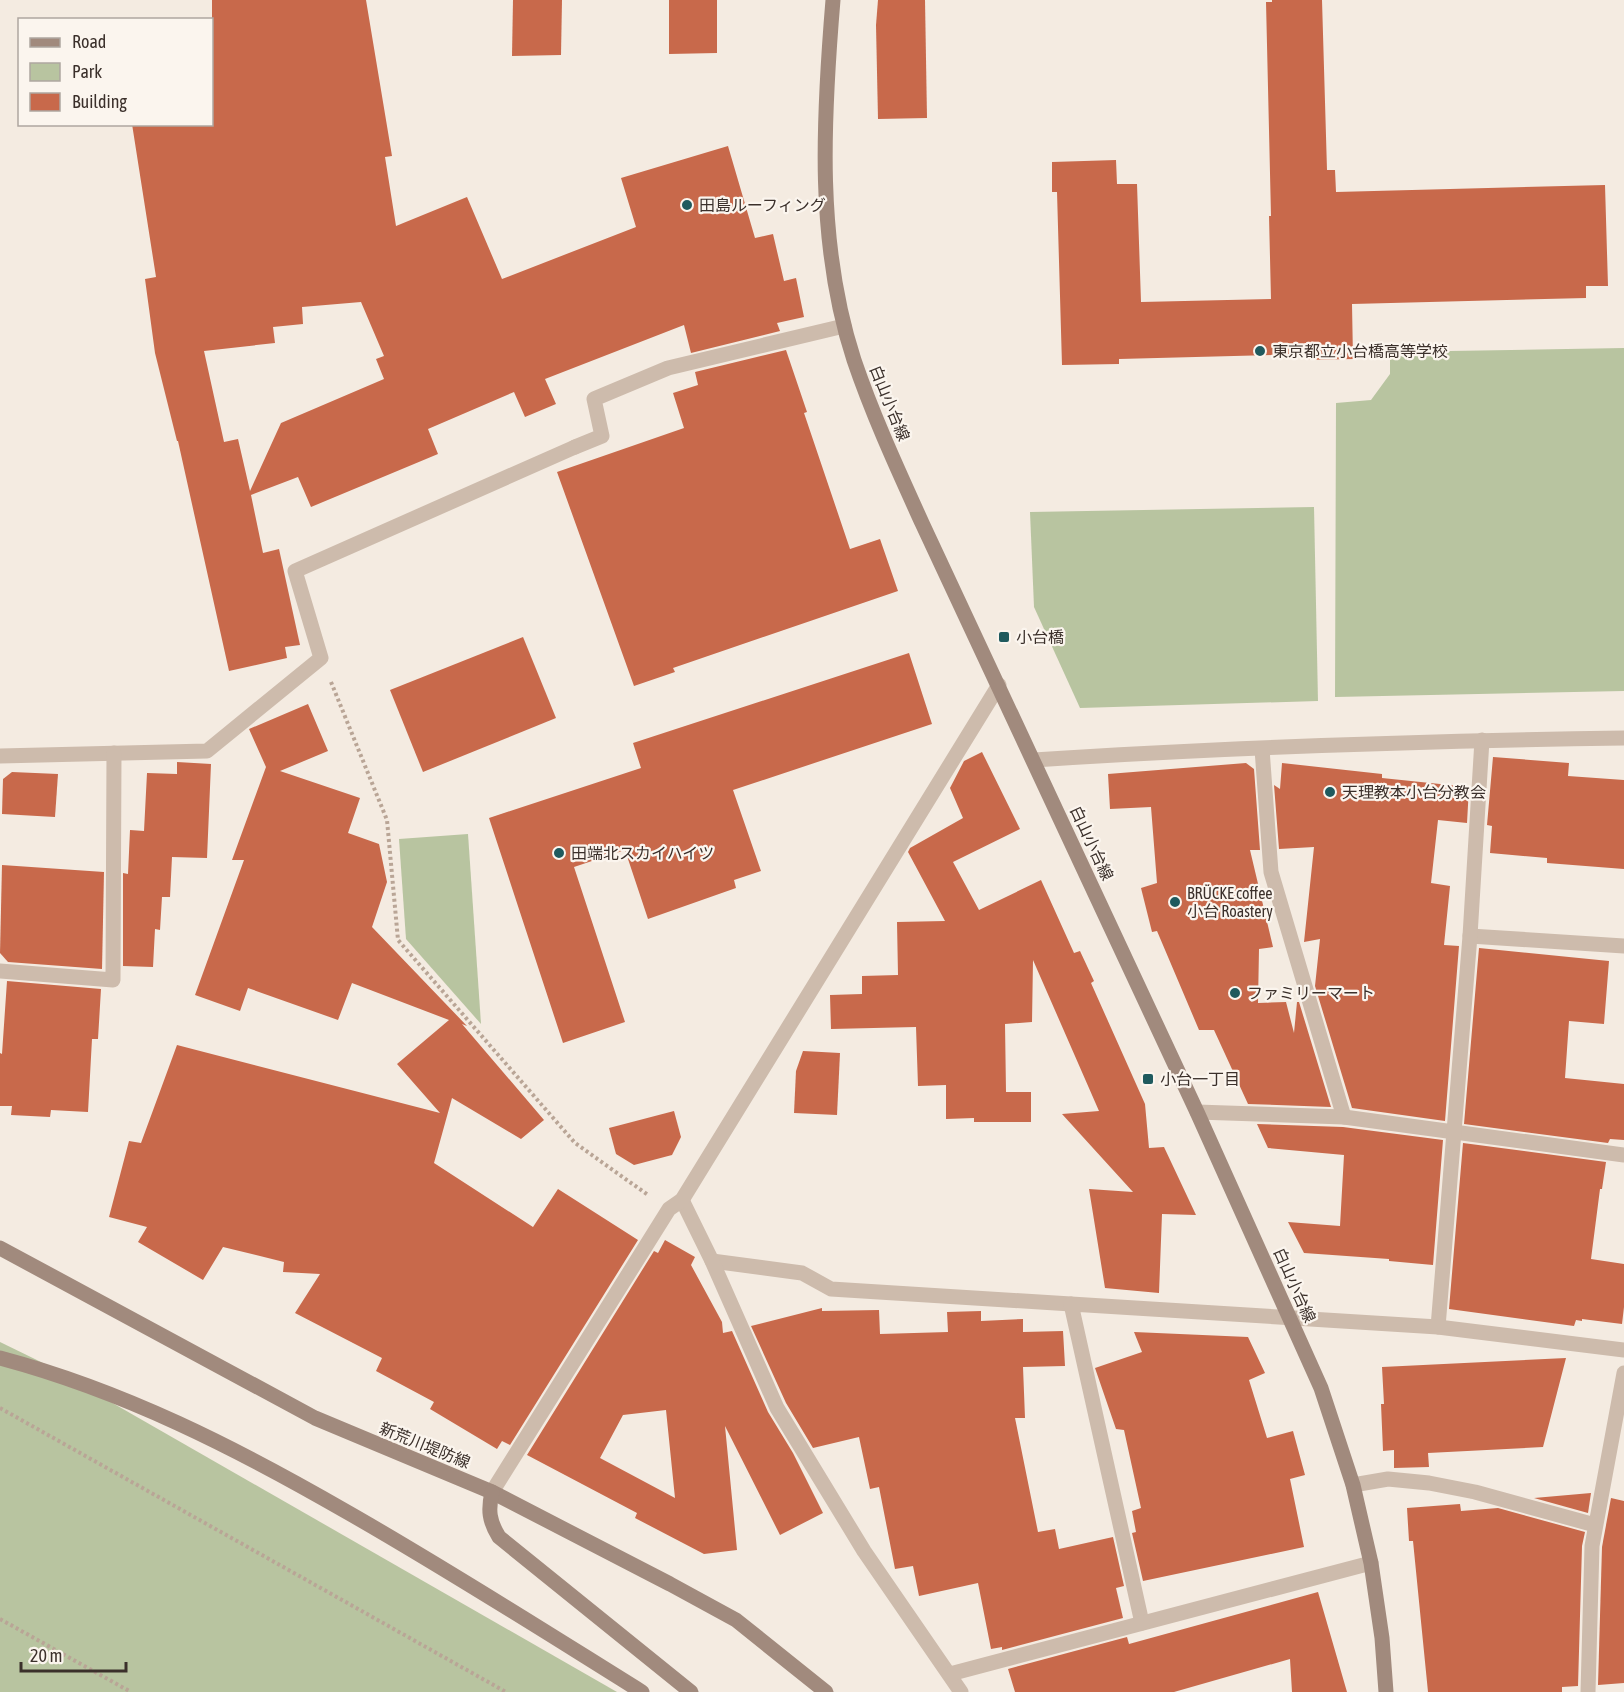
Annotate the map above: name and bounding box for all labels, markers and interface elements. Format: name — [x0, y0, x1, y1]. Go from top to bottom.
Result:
legend — [18, 18, 213, 126]
text: Road — [72, 31, 106, 52]
text: Park — [72, 61, 102, 82]
text: Building — [72, 91, 127, 112]
place label: 田島ルーフィング — [699, 196, 826, 214]
marker: 田島ルーフィング — [680, 198, 694, 212]
place label: 東京都立小台橋高等学校 — [1272, 342, 1448, 360]
marker: 東京都立小台橋高等学校 — [1253, 344, 1267, 358]
street label: 白山小台線 — [867, 363, 913, 443]
place label: 小台橋 — [1016, 628, 1064, 646]
marker: 小台橋 — [997, 630, 1011, 644]
place label: 天理教本小台分教会 — [1342, 783, 1486, 801]
marker: 天理教本小台分教会 — [1323, 785, 1337, 799]
street label: 白山小台線 — [1067, 803, 1117, 883]
place label: 田端北スカイハイツ — [571, 844, 714, 862]
marker: 田端北スカイハイツ — [552, 846, 566, 860]
place label: BRÜCKE coffee 小台 Roastery — [1187, 884, 1273, 921]
marker: BRÜCKE coffee 小台 Roastery — [1168, 895, 1182, 909]
place label: ファミリーマート — [1247, 984, 1375, 1002]
marker: ファミリーマート — [1228, 986, 1242, 1000]
place label: 小台一丁目 — [1160, 1070, 1240, 1088]
marker: 小台一丁目 — [1141, 1072, 1155, 1086]
street label: 白山小台線 — [1271, 1245, 1319, 1325]
street label: 新荒川堤防線 — [377, 1419, 473, 1471]
scale bar — [21, 1635, 126, 1673]
text: 20 m — [30, 1645, 62, 1666]

